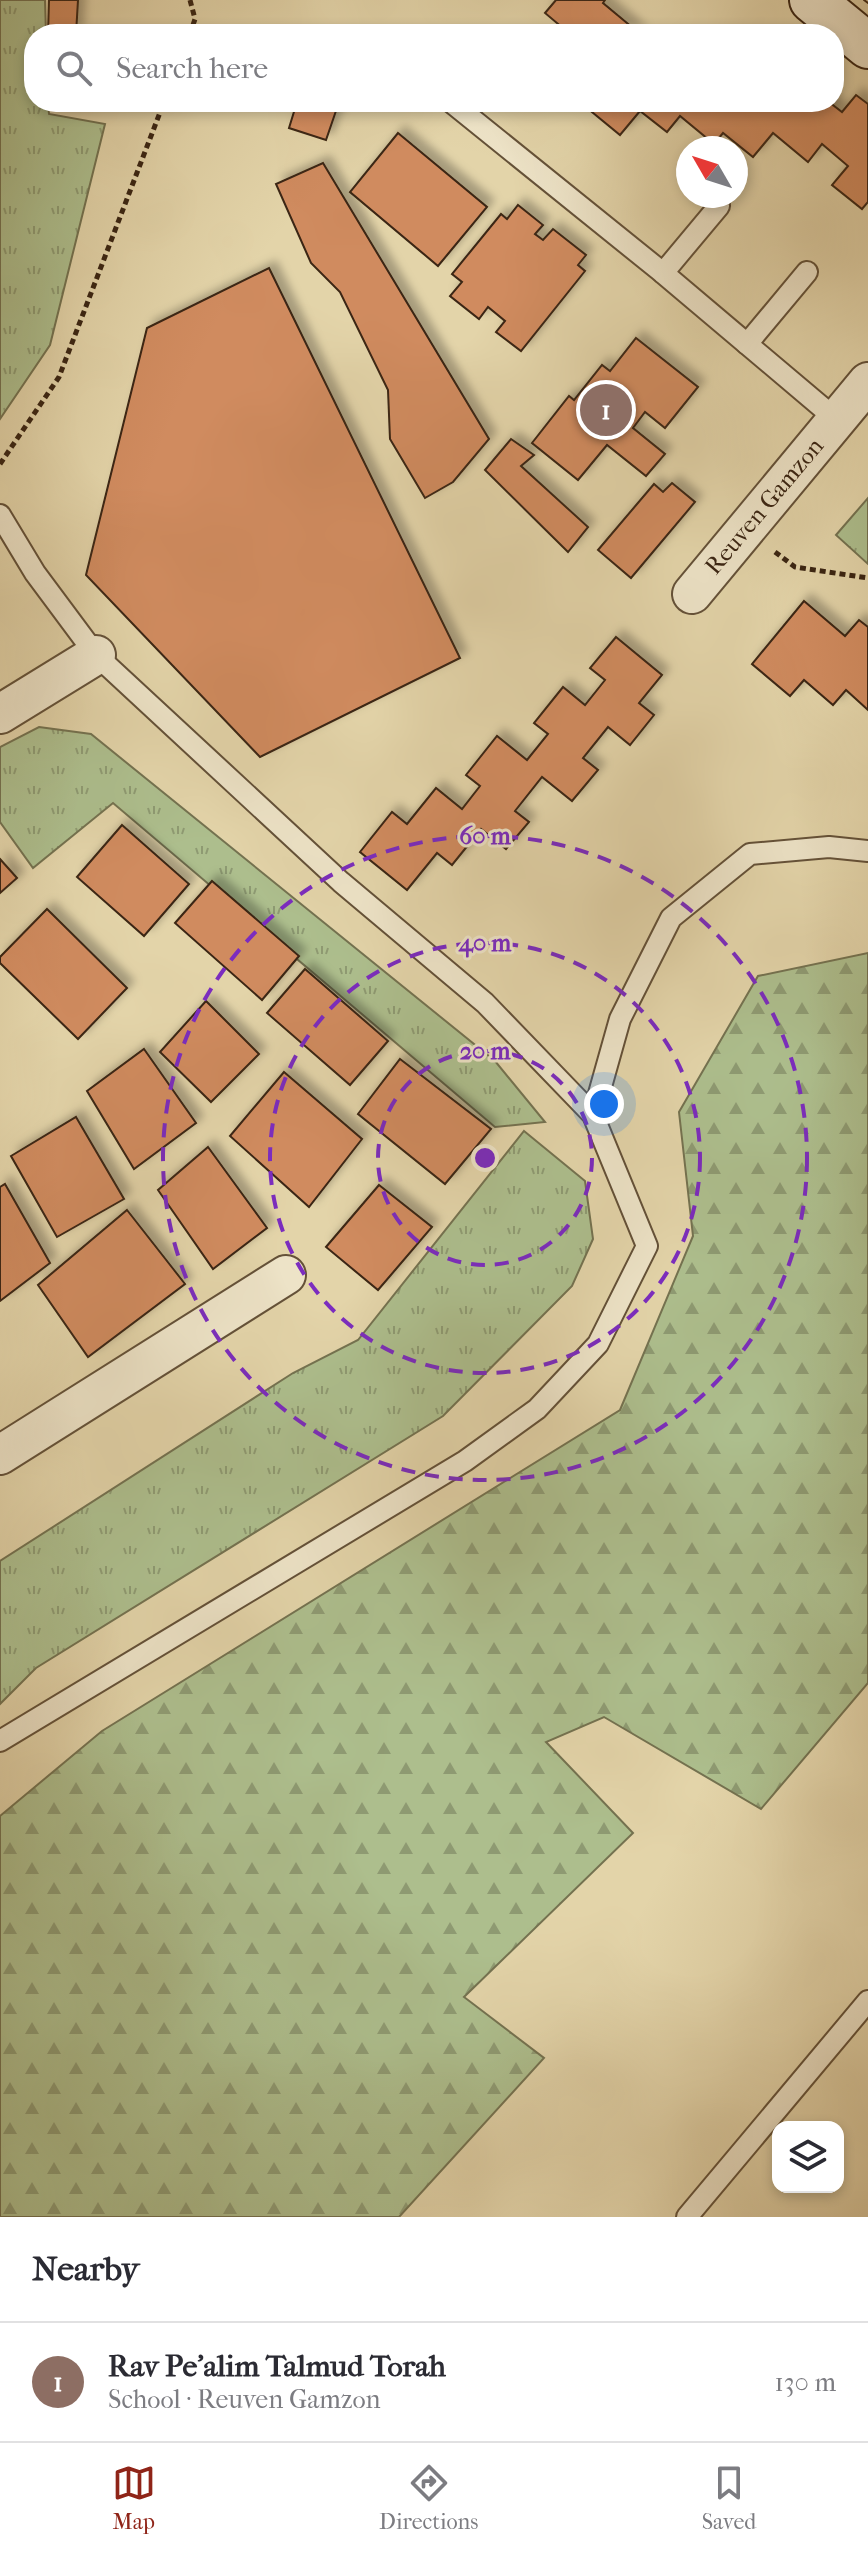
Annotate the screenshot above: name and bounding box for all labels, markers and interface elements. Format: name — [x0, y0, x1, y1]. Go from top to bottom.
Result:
search box — [24, 24, 844, 112]
icon: search — [52, 46, 96, 90]
text: Search here — [116, 51, 268, 86]
north arrow — [676, 136, 748, 208]
pin: 1 — [580, 380, 632, 440]
street label: Reuven Gamzon — [699, 432, 829, 580]
text: 60 m — [459, 822, 512, 850]
text: 40 m — [458, 929, 512, 958]
text: 20 m — [460, 1037, 511, 1065]
your location — [584, 1084, 624, 1124]
centre of rings — [471, 1144, 499, 1172]
map controls — [772, 2121, 844, 2193]
button: layers — [772, 2121, 844, 2193]
text: Nearby — [32, 2249, 139, 2289]
text: Rav Pe'alim Talmud Torah — [108, 2349, 446, 2384]
text: 1 — [53, 2367, 63, 2398]
text: 130 m — [775, 2367, 836, 2398]
text: School · Reuven Gamzon — [108, 2384, 381, 2415]
tab: Map — [112, 2461, 156, 2535]
tab: Directions — [379, 2461, 478, 2535]
tab: Saved — [702, 2461, 756, 2535]

